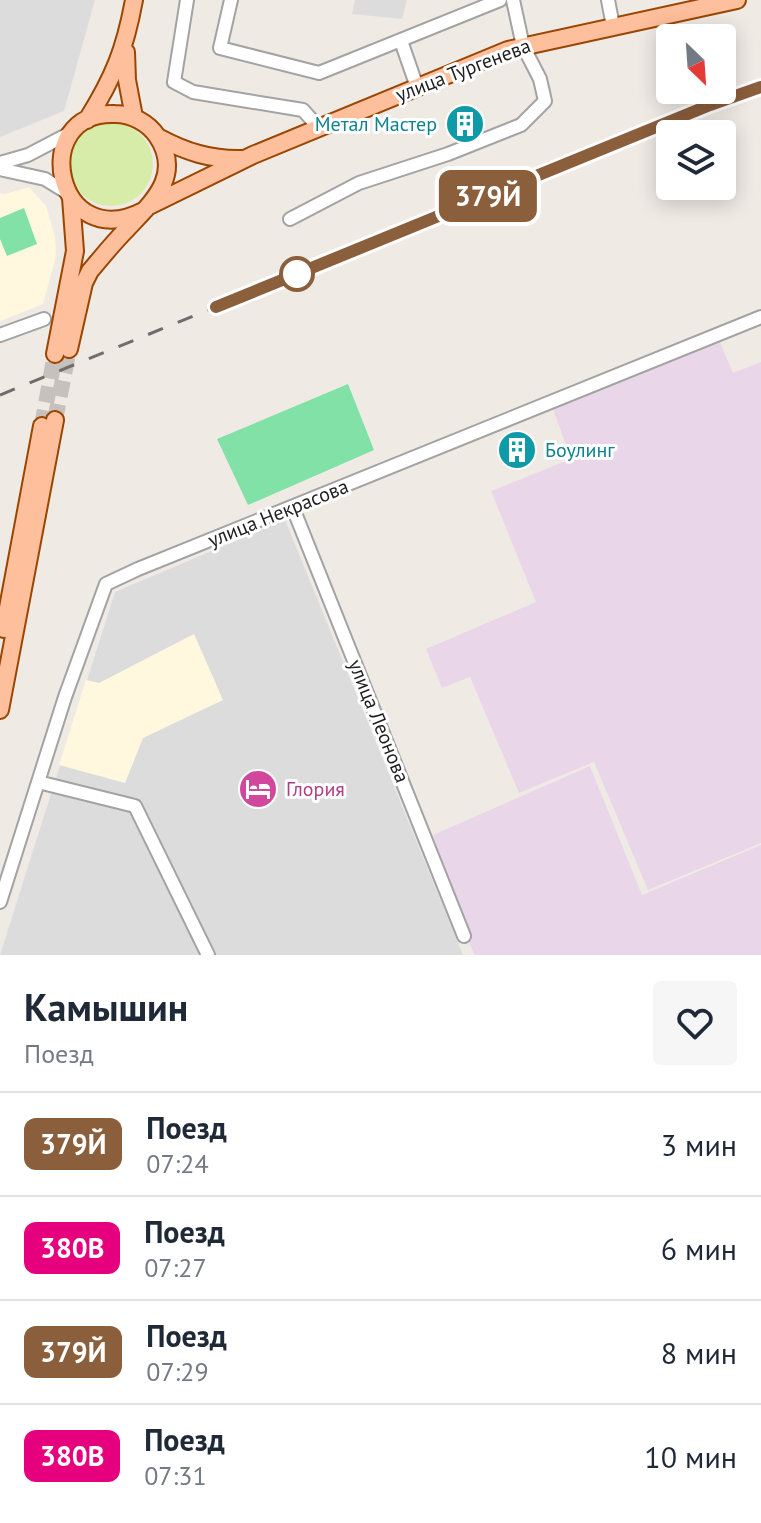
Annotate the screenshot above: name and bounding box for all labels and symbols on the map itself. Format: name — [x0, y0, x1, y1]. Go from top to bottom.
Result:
north arrow — [656, 24, 736, 104]
street label: улица Тургенева — [392, 32, 534, 108]
building icon: Метал Мастер — [444, 103, 486, 145]
place label: Метал Мастер — [315, 111, 437, 137]
line badge: 379Й — [432, 170, 544, 222]
unlabelled marker — [280, 257, 314, 291]
building icon: Боулинг — [496, 429, 538, 471]
place label: Боулинг — [545, 437, 615, 463]
street label: улица Некрасова — [204, 473, 352, 553]
street label: улица Леонова — [342, 656, 416, 786]
hotel icon: Глория — [237, 768, 279, 810]
place label: Глория — [286, 776, 345, 802]

